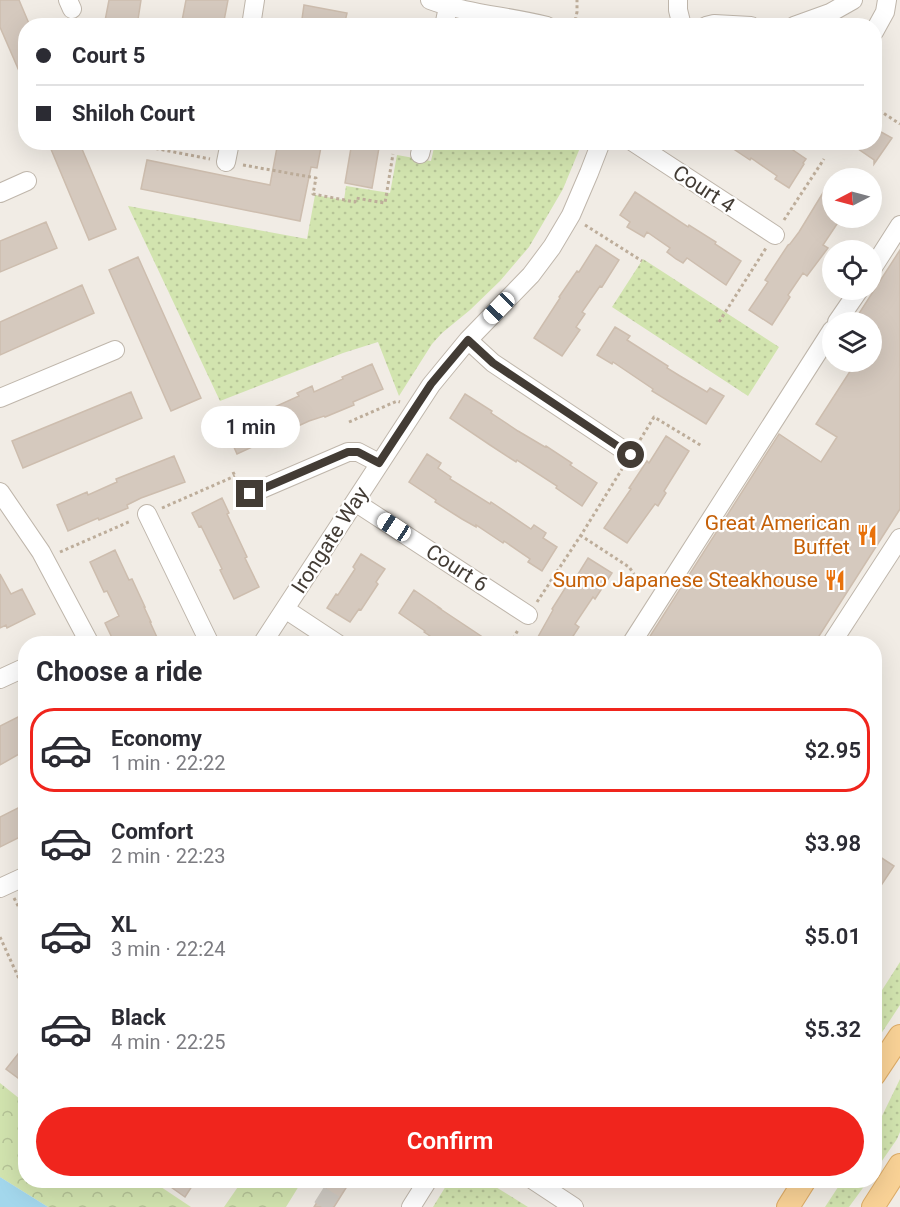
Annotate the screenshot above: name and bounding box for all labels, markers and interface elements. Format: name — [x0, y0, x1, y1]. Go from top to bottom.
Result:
text: Court 5 — [72, 43, 145, 68]
text: Shiloh Court — [72, 101, 195, 126]
street label: Court 4 — [669, 160, 740, 218]
north arrow — [822, 168, 882, 228]
map controls — [822, 168, 882, 372]
button: locate — [822, 240, 882, 300]
car — [480, 289, 518, 327]
button: layers — [822, 312, 882, 372]
callout: 1 min — [200, 407, 300, 449]
text: 1 min — [225, 415, 276, 439]
route start — [617, 441, 644, 468]
route end — [236, 480, 263, 507]
street label: Irongate Way — [287, 482, 373, 598]
car — [374, 510, 414, 544]
place label: Great American Buffet — [705, 511, 850, 559]
restaurant icon: Great American Buffet — [855, 523, 879, 547]
street label: Court 6 — [422, 539, 492, 597]
place label: Sumo Japanese Steakhouse — [553, 568, 818, 592]
restaurant icon: Sumo Japanese Steakhouse — [823, 568, 847, 592]
text: Choose a ride — [36, 656, 202, 688]
icon: car — [39, 723, 93, 777]
text: Economy — [111, 726, 202, 751]
text: $2.95 — [804, 738, 861, 763]
text: 1 min · 22:22 — [111, 751, 226, 775]
icon: car — [39, 816, 93, 870]
text: Comfort — [111, 819, 193, 844]
text: $3.98 — [804, 831, 861, 856]
text: 2 min · 22:23 — [111, 844, 226, 868]
icon: car — [39, 909, 93, 963]
text: XL — [111, 912, 137, 937]
text: $5.01 — [804, 924, 861, 949]
text: 3 min · 22:24 — [111, 937, 226, 961]
icon: car — [39, 1002, 93, 1056]
text: Black — [111, 1005, 166, 1030]
text: $5.32 — [804, 1017, 861, 1042]
text: 4 min · 22:25 — [111, 1030, 226, 1054]
button: Confirm — [36, 1107, 864, 1176]

